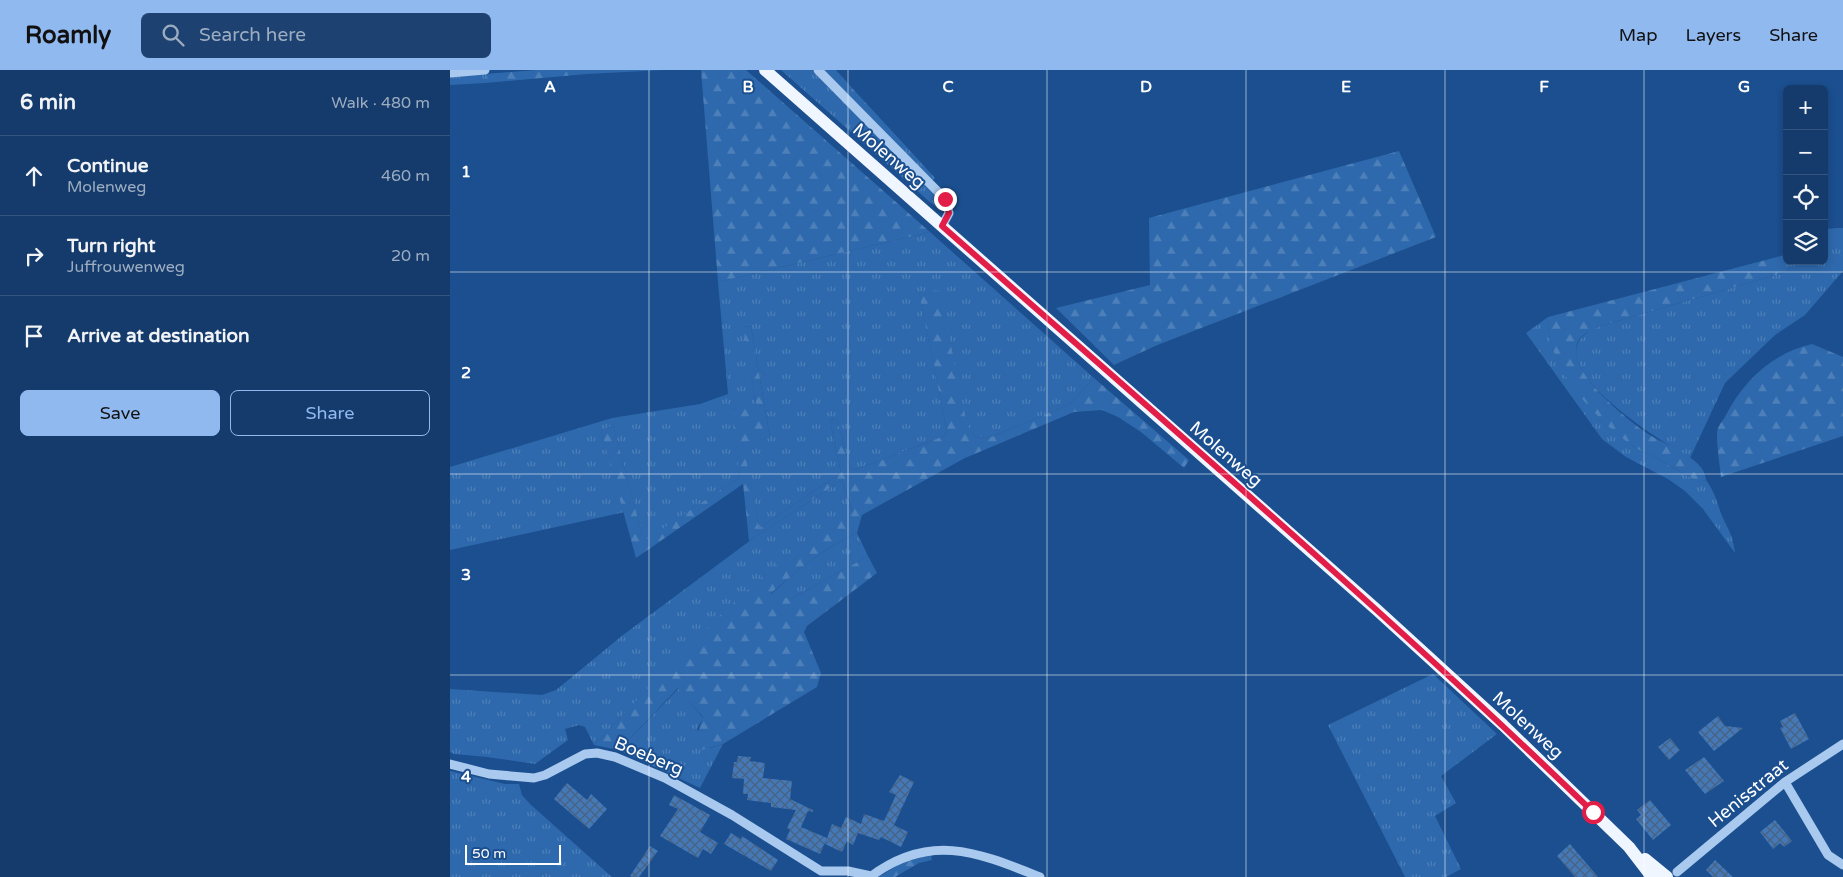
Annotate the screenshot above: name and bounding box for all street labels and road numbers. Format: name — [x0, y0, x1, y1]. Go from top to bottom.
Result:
street label: Molenweg — [848, 118, 930, 194]
street label: Molenweg — [1185, 416, 1267, 492]
street label: Molenweg — [1488, 687, 1568, 763]
street label: Boeberg — [611, 732, 687, 780]
street label: Henisstraat — [1703, 754, 1793, 832]

